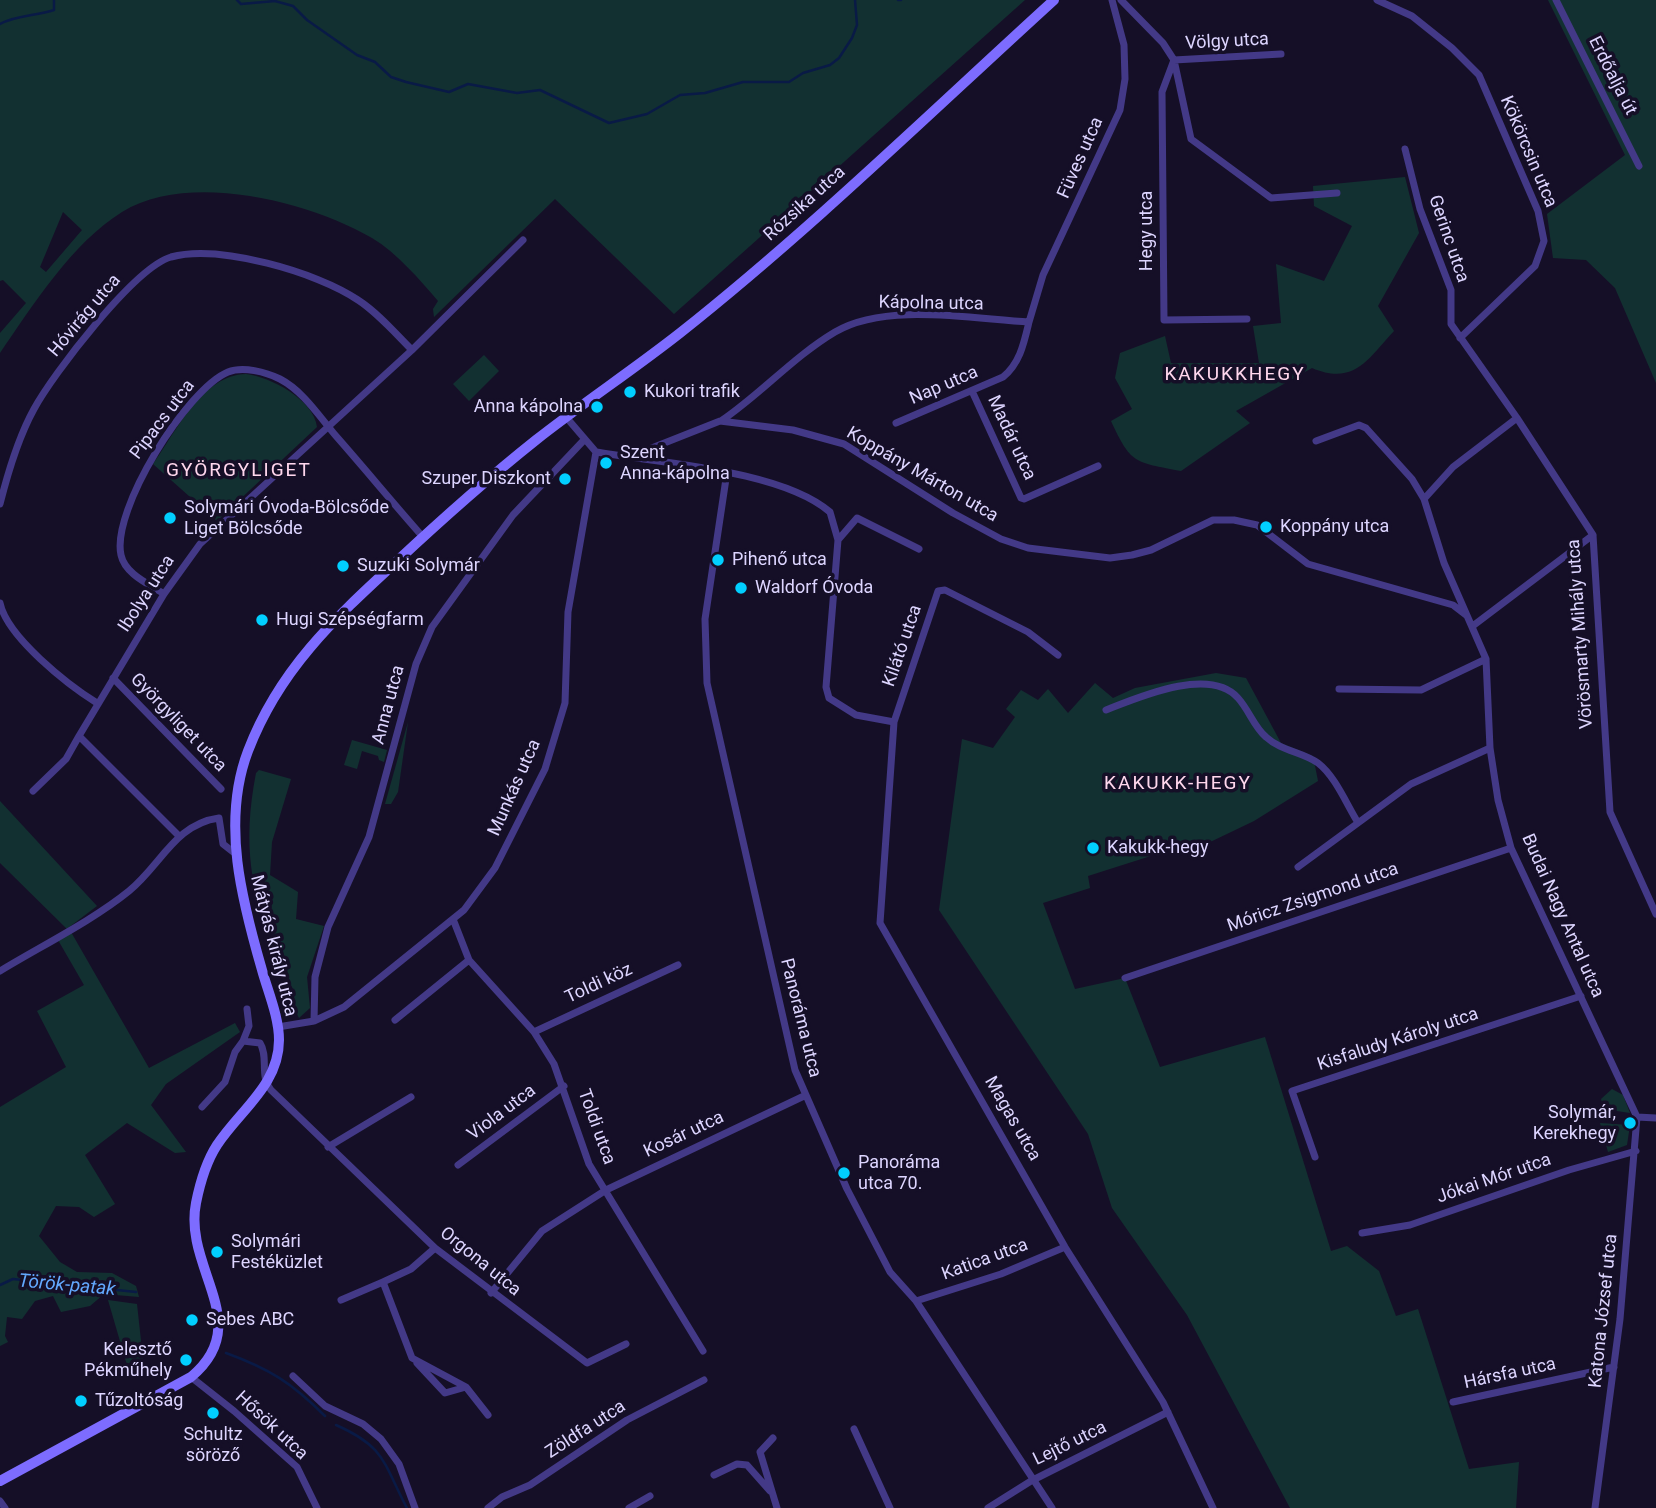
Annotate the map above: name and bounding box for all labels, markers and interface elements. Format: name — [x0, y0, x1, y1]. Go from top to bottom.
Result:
street label: Völgy utca — [1185, 29, 1269, 55]
street label: Erdőalja út — [1583, 33, 1641, 119]
street label: Kökörcsin utca — [1495, 93, 1561, 211]
street label: Füves utca — [1054, 114, 1108, 202]
street label: Rózsika utca — [760, 162, 850, 246]
street label: Hegy utca — [1136, 191, 1158, 271]
street label: Gerinc utca — [1423, 192, 1473, 286]
street label: Hóvirág utca — [44, 270, 126, 362]
street label: Kápolna utca — [878, 292, 984, 316]
street label: Nap utca — [907, 362, 981, 410]
district label: KAKUKKHEGY — [1166, 364, 1304, 386]
street label: Pipacs utca — [126, 376, 200, 464]
place label: Kukori trafik — [644, 381, 740, 403]
marker: Kukori trafik — [622, 384, 638, 400]
street label: Madár utca — [982, 392, 1040, 484]
place label: Anna kápolna — [474, 396, 583, 418]
marker: Anna kápolna — [589, 399, 605, 415]
street label: Koppány Márton utca — [842, 423, 1002, 527]
place label: Szent Anna-kápolna — [620, 442, 730, 484]
marker: Szent Anna-kápolna — [598, 455, 614, 471]
district label: GYÖRGYLIGET — [167, 460, 311, 482]
place label: Szuper Diszkont — [422, 468, 551, 490]
marker: Szuper Diszkont — [557, 471, 573, 487]
place label: Solymári Óvoda-Bölcsőde Liget Bölcsőde — [184, 497, 389, 540]
marker: Solymári Óvoda-Bölcsőde Liget Bölcsőde — [162, 510, 178, 526]
place label: Koppány utca — [1280, 516, 1389, 538]
marker: Koppány utca — [1258, 519, 1274, 535]
street label: Vörösmarty Mihály utca — [1564, 538, 1598, 730]
place label: Pihenő utca — [732, 549, 827, 571]
street label: Ibolya utca — [114, 552, 180, 636]
marker: Pihenő utca — [710, 552, 726, 568]
place label: Suzuki Solymár — [357, 555, 480, 577]
marker: Suzuki Solymár — [335, 558, 351, 574]
place label: Waldorf Óvoda — [755, 577, 873, 599]
marker: Waldorf Óvoda — [733, 580, 749, 596]
street label: Kilátó utca — [879, 602, 927, 690]
place label: Hugi Szépségfarm — [276, 609, 424, 631]
marker: Hugi Szépségfarm — [254, 612, 270, 628]
street label: Anna utca — [368, 663, 410, 747]
street label: Györgyliget utca — [125, 669, 231, 777]
street label: Munkás utca — [484, 736, 546, 840]
district label: KAKUKK-HEGY — [1105, 773, 1251, 795]
street label: Budai Nagy Antal utca — [1516, 831, 1608, 1001]
place label: Kakukk-hegy — [1107, 837, 1208, 859]
marker: Kakukk-hegy — [1085, 840, 1101, 856]
street label: Móricz Zsigmond utca — [1225, 859, 1401, 937]
street label: Mátyás király utca — [245, 873, 301, 1019]
street label: Panoráma utca — [775, 956, 825, 1080]
street label: Toldi köz — [562, 959, 636, 1009]
street label: Kisfaludy Károly utca — [1315, 1004, 1481, 1076]
street label: Magas utca — [979, 1073, 1045, 1165]
street label: Viola utca — [464, 1080, 540, 1146]
street label: Toldi utca — [572, 1086, 620, 1168]
place label: Solymár, Kerekhegy — [1533, 1102, 1616, 1144]
street label: Kosár utca — [640, 1107, 728, 1163]
marker: Solymár, Kerekhegy — [1622, 1115, 1638, 1131]
street label: Jókai Mór utca — [1434, 1149, 1554, 1209]
place label: Panoráma utca 70. — [858, 1152, 940, 1194]
marker: Panoráma utca 70. — [836, 1165, 852, 1181]
street label: Orgona utca — [435, 1223, 525, 1301]
place label: Solymári Festéküzlet — [231, 1231, 323, 1274]
street label: Katona József utca — [1585, 1233, 1623, 1389]
street label: Katica utca — [939, 1234, 1031, 1286]
marker: Solymári Festéküzlet — [209, 1244, 225, 1260]
water label: Török-patak — [18, 1270, 116, 1302]
place label: Sebes ABC — [206, 1309, 294, 1331]
marker: Sebes ABC — [184, 1312, 200, 1328]
place label: Kelesztő Pékműhely — [84, 1339, 172, 1382]
marker: Kelesztő Pékműhely — [178, 1352, 194, 1368]
street label: Hársfa utca — [1462, 1354, 1558, 1394]
street label: Hősök utca — [230, 1387, 312, 1465]
place label: Tűzoltóság — [95, 1390, 183, 1412]
marker: Tűzoltóság — [73, 1393, 89, 1409]
street label: Zöldfa utca — [542, 1396, 630, 1464]
marker: Schultz söröző — [205, 1405, 221, 1421]
street label: Lejtő utca — [1030, 1417, 1110, 1471]
place label: Schultz söröző — [183, 1424, 243, 1466]

